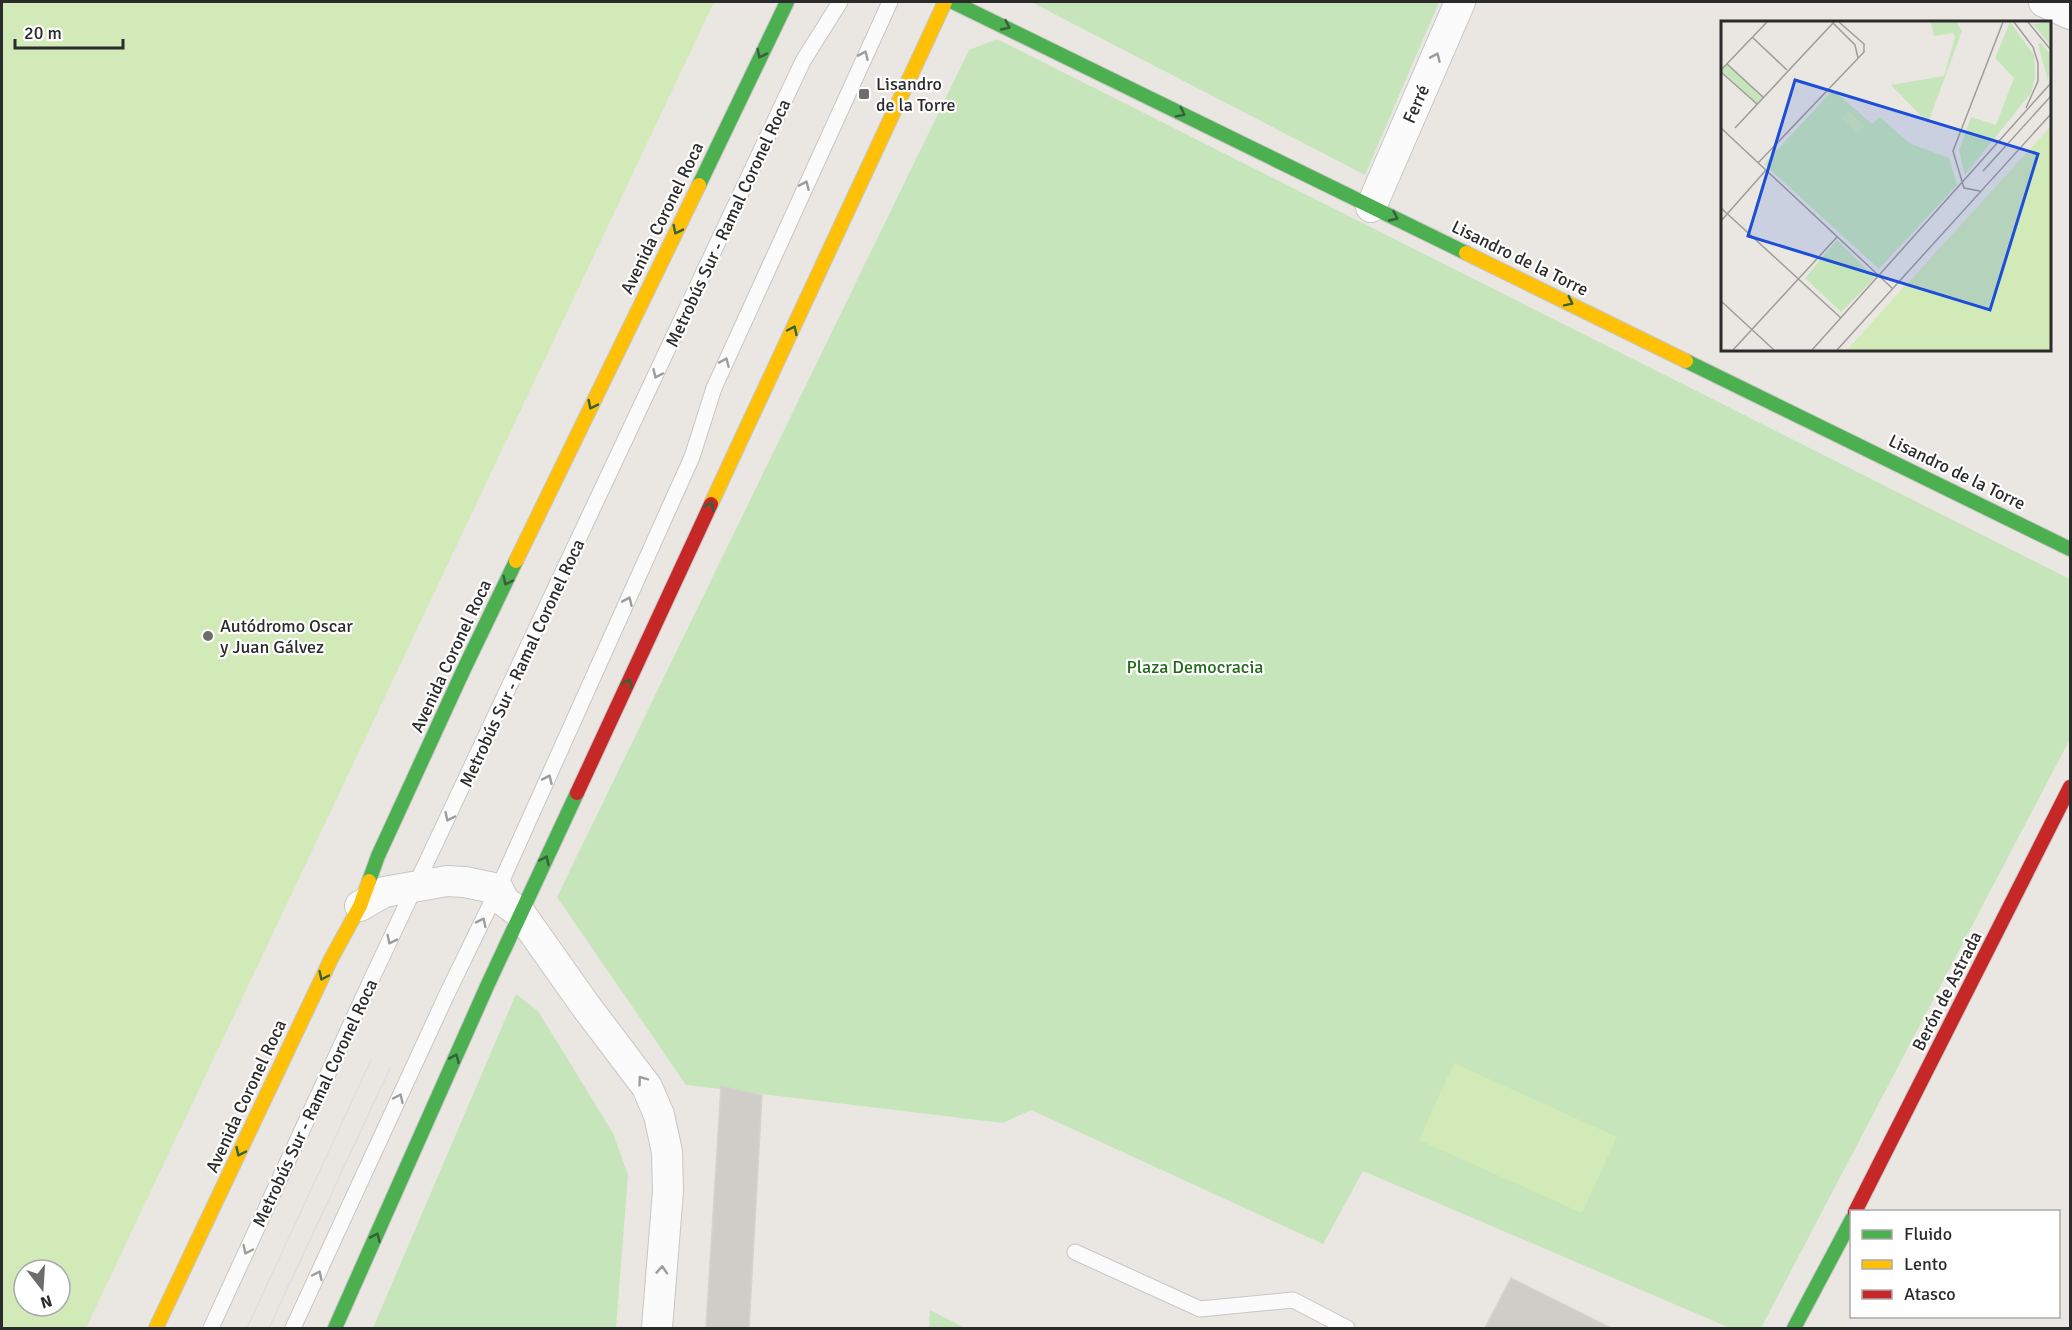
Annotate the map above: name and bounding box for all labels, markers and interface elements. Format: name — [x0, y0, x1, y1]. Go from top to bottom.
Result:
scale bar — [15, 12, 123, 50]
one-way arrow — [1000, 19, 1011, 31]
inset map — [1721, 21, 2051, 351]
text: 20 m — [24, 22, 62, 44]
one-way arrow — [757, 48, 769, 59]
one-way arrow — [857, 50, 869, 61]
one-way arrow — [1429, 52, 1441, 63]
place label: Lisandro de la Torre — [876, 73, 956, 116]
street label: Ferré — [1398, 81, 1434, 127]
marker: Lisandro de la Torre — [857, 87, 871, 101]
street label: Metrobús Sur - Ramal Coronel Roca — [661, 95, 795, 351]
one-way arrow — [1174, 106, 1185, 118]
street label: Avenida Coronel Roca — [616, 138, 708, 298]
one-way arrow — [798, 180, 810, 191]
one-way arrow — [1387, 210, 1398, 222]
street label: Lisandro de la Torre — [1448, 215, 1592, 301]
one-way arrow — [672, 223, 684, 234]
one-way arrow — [1563, 295, 1574, 306]
one-way arrow — [786, 325, 798, 336]
one-way arrow — [718, 358, 730, 369]
one-way arrow — [652, 368, 664, 379]
one-way arrow — [587, 399, 599, 410]
street label: Lisandro de la Torre — [1885, 429, 2029, 515]
one-way arrow — [703, 502, 715, 513]
street label: Metrobús Sur - Ramal Coronel Roca — [455, 535, 589, 791]
one-way arrow — [502, 574, 514, 585]
street label: Avenida Coronel Roca — [406, 576, 496, 736]
one-way arrow — [620, 596, 632, 607]
place label: Autódromo Oscar y Juan Gálvez — [220, 615, 353, 658]
marker: Autódromo Oscar y Juan Gálvez — [201, 629, 215, 643]
park label: Plaza Democracia — [1127, 656, 1263, 678]
one-way arrow — [620, 678, 632, 689]
one-way arrow — [540, 774, 552, 785]
one-way arrow — [445, 810, 457, 821]
one-way arrow — [538, 855, 550, 866]
one-way arrow — [475, 917, 486, 928]
street label: Berón de Astrada — [1907, 928, 1987, 1054]
one-way arrow — [387, 933, 399, 944]
one-way arrow — [319, 970, 331, 981]
street label: Metrobús Sur - Ramal Coronel Roca — [248, 975, 382, 1231]
street label: Avenida Coronel Roca — [201, 1016, 291, 1176]
one-way arrow — [447, 1054, 459, 1065]
one-way arrow — [638, 1076, 649, 1087]
one-way arrow — [392, 1093, 404, 1104]
one-way arrow — [235, 1146, 247, 1157]
legend — [1850, 1210, 2060, 1318]
text: Fluido — [1904, 1223, 1952, 1245]
one-way arrow — [368, 1232, 380, 1243]
one-way arrow — [242, 1243, 254, 1254]
text: Lento — [1904, 1253, 1947, 1275]
north arrow — [12, 1258, 72, 1318]
one-way arrow — [655, 1266, 668, 1275]
one-way arrow — [310, 1271, 322, 1282]
text: Atasco — [1904, 1283, 1956, 1305]
text: N — [38, 1290, 54, 1313]

